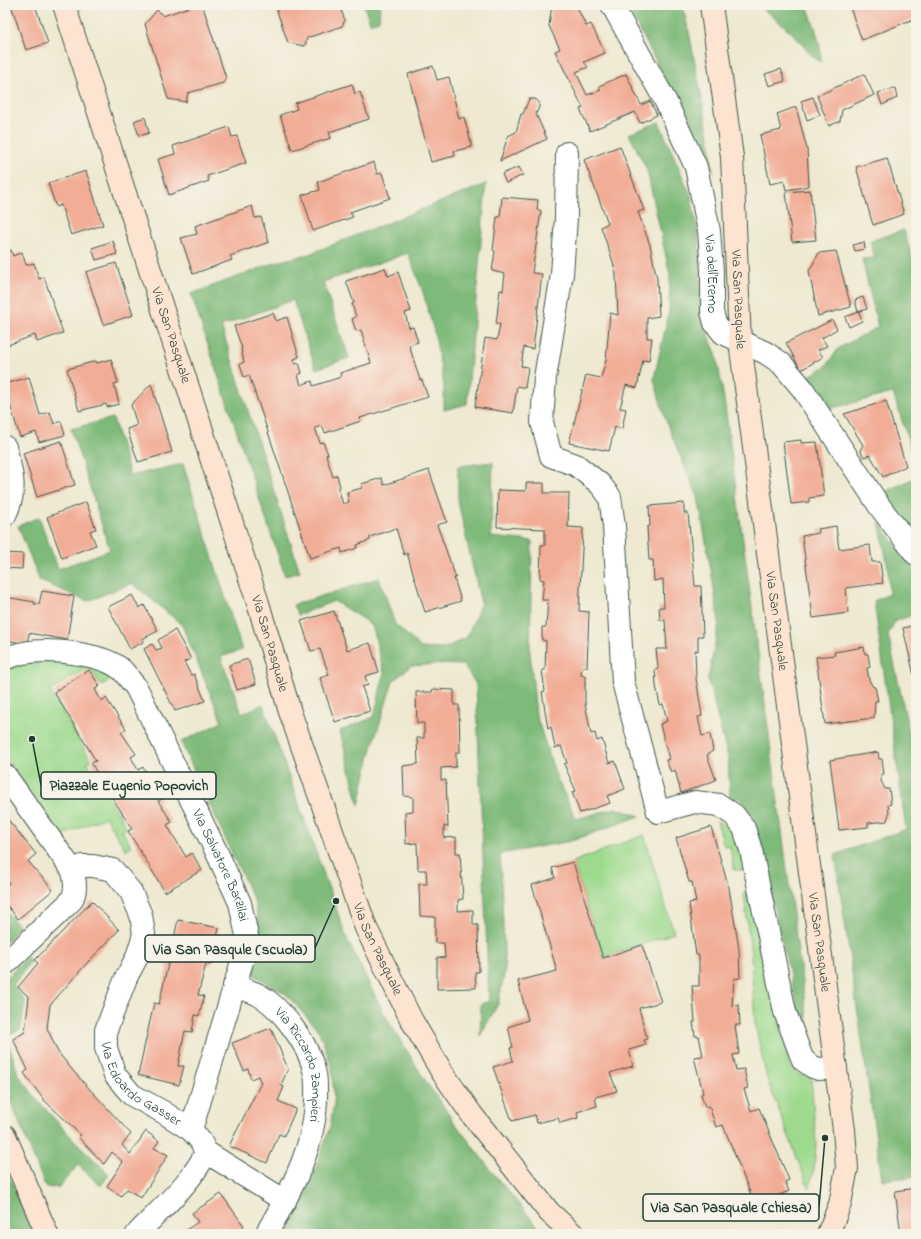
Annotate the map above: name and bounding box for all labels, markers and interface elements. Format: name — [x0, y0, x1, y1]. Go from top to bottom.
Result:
street label: Via dell'Eremo — [699, 233, 723, 313]
street label: Via San Pasquale — [725, 248, 751, 351]
street label: Via San Pasquale — [145, 283, 197, 386]
street label: Via San Pasquale — [760, 569, 794, 673]
street label: Via San Pasquale — [245, 592, 294, 695]
callout: Piazzale Eugenio Popovich — [41, 772, 216, 799]
text: Piazzale Eugenio Popovich — [50, 775, 208, 799]
street label: Via Salvatore Barzilai — [186, 805, 254, 923]
street label: Via San Pasquale — [802, 890, 836, 994]
street label: Via San Pasquale — [347, 899, 408, 999]
callout: Via San Pasqule (scuola) — [145, 935, 315, 962]
text: Via San Pasqule (scuola) — [152, 939, 308, 961]
street label: Via Riccardo Zampieri — [269, 1002, 327, 1124]
street label: Via Edoardo Gasser — [96, 1041, 186, 1132]
callout: Via San Pasquale (chiesa) — [643, 1194, 819, 1221]
text: Via San Pasquale (chiesa) — [650, 1197, 812, 1219]

